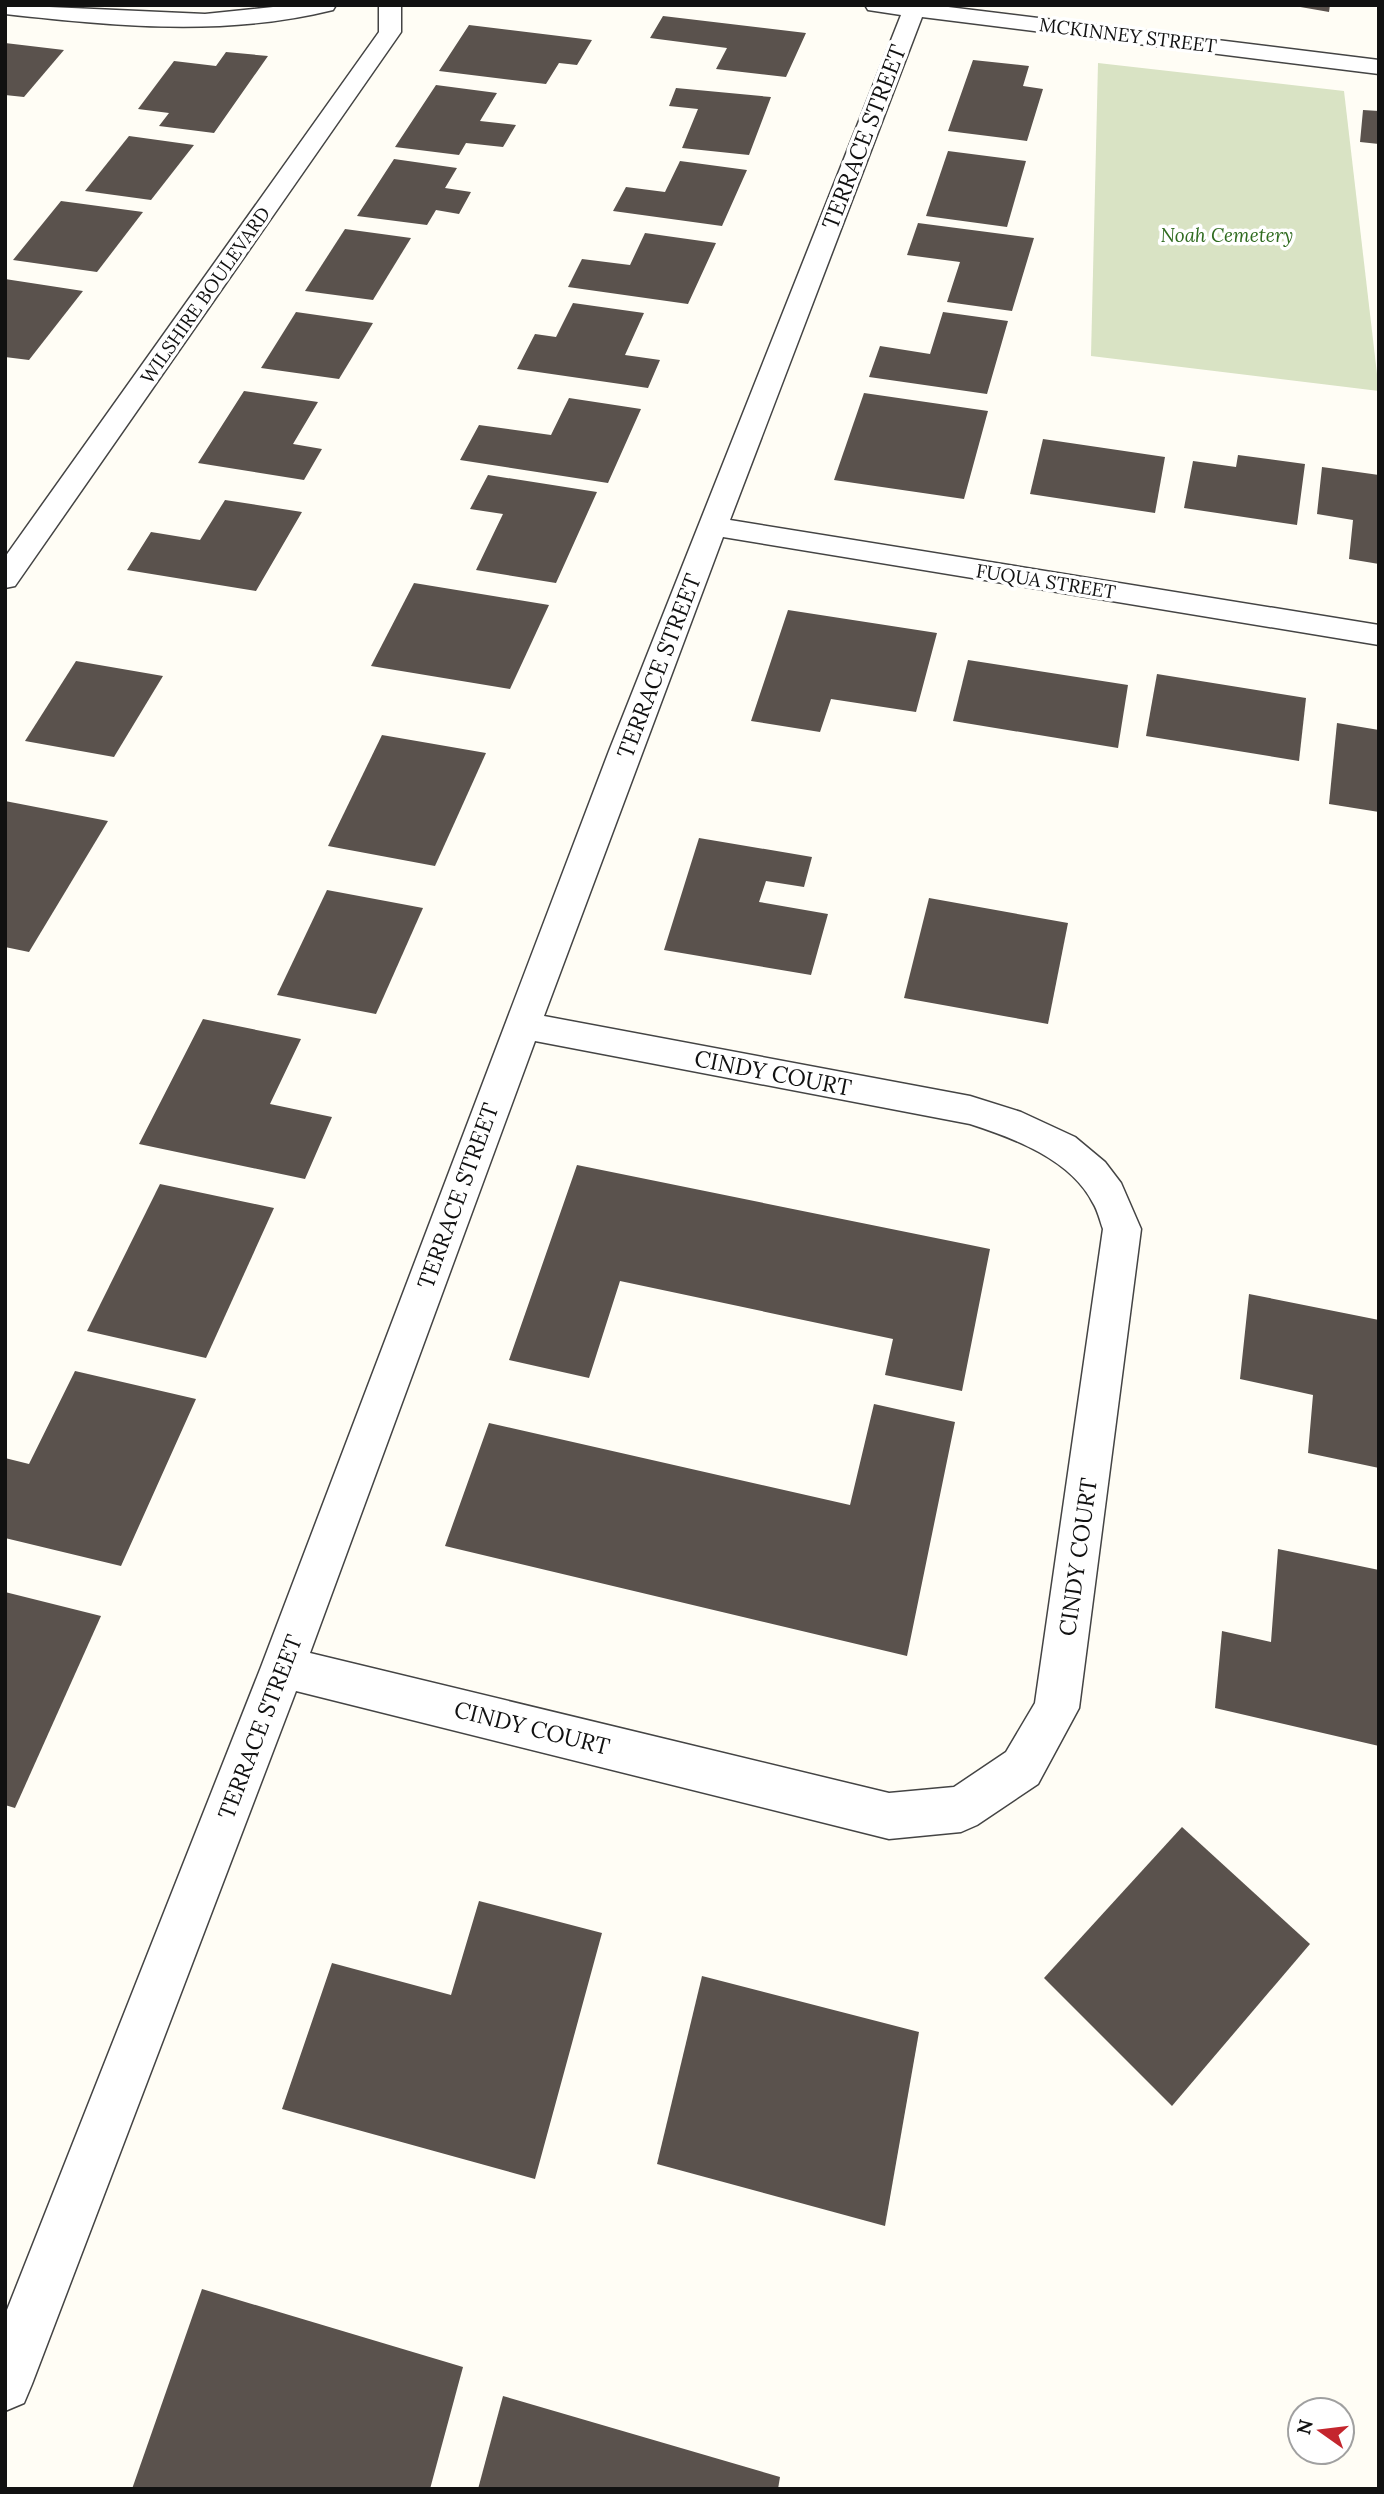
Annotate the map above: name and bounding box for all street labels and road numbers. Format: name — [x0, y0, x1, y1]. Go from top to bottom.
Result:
street label: MCKINNEY STREET — [1038, 12, 1218, 58]
street label: TERRACE STREET — [815, 40, 912, 233]
street label: WILSHIRE BOULEVARD — [135, 202, 275, 388]
street label: FUQUA STREET — [974, 558, 1118, 604]
street label: TERRACE STREET — [610, 569, 707, 762]
street label: CINDY COURT — [692, 1043, 854, 1102]
street label: TERRACE STREET — [411, 1099, 505, 1293]
street label: CINDY COURT — [1052, 1476, 1103, 1638]
street label: TERRACE STREET — [211, 1630, 308, 1823]
street label: CINDY COURT — [451, 1694, 613, 1761]

